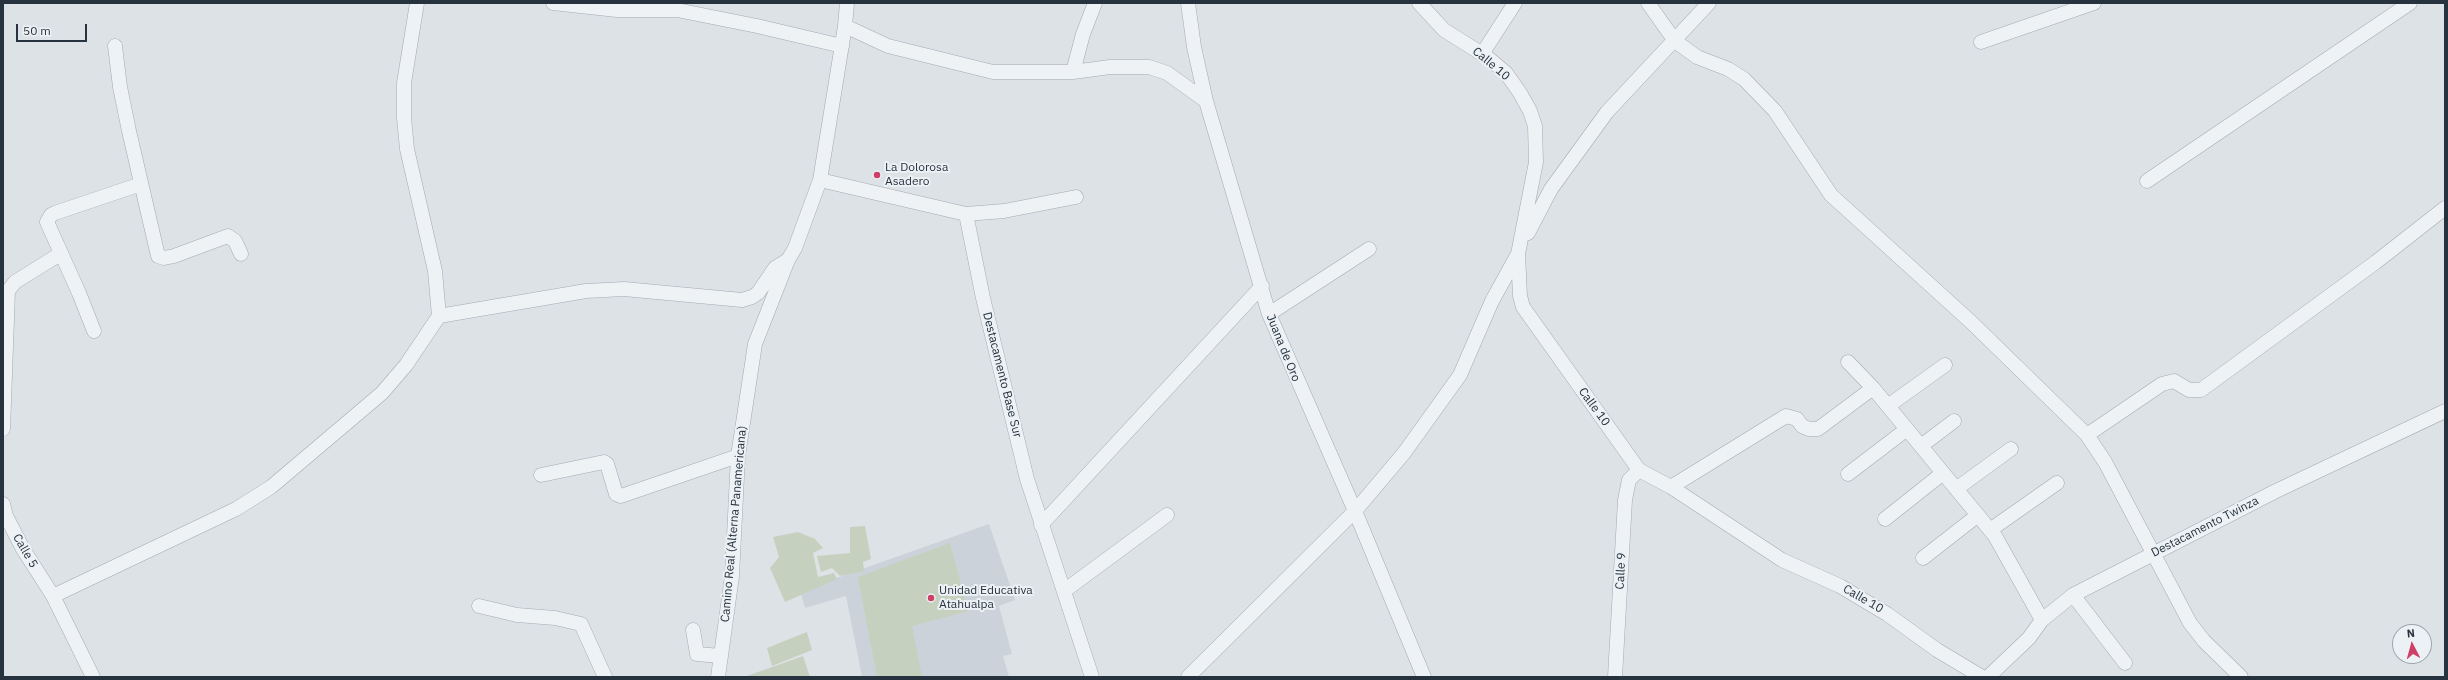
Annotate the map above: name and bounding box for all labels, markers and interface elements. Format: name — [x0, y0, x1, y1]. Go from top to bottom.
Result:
scale bar — [18, 16, 89, 42]
text: 50 m — [23, 23, 51, 38]
street label: Calle 10 — [1469, 44, 1513, 84]
place label: La Dolorosa Asadero — [885, 161, 948, 189]
marker: La Dolorosa Asadero — [872, 170, 882, 180]
street label: Destacamento Base Sur — [979, 311, 1025, 439]
street label: Juana de Oro — [1263, 312, 1303, 384]
street label: Calle 10 — [1575, 385, 1613, 429]
street label: Camino Real (Alterna Panamericana) — [718, 425, 750, 623]
street label: Destacamento Twinza — [2149, 494, 2261, 560]
street label: Calle 5 — [10, 531, 40, 571]
street label: Calle 9 — [1613, 552, 1629, 590]
street label: Calle 10 — [1840, 582, 1886, 616]
place label: Unidad Educativa Atahualpa — [939, 584, 1033, 612]
marker: Unidad Educativa Atahualpa — [926, 593, 936, 603]
north arrow — [2392, 624, 2432, 664]
text: N — [2406, 626, 2416, 640]

